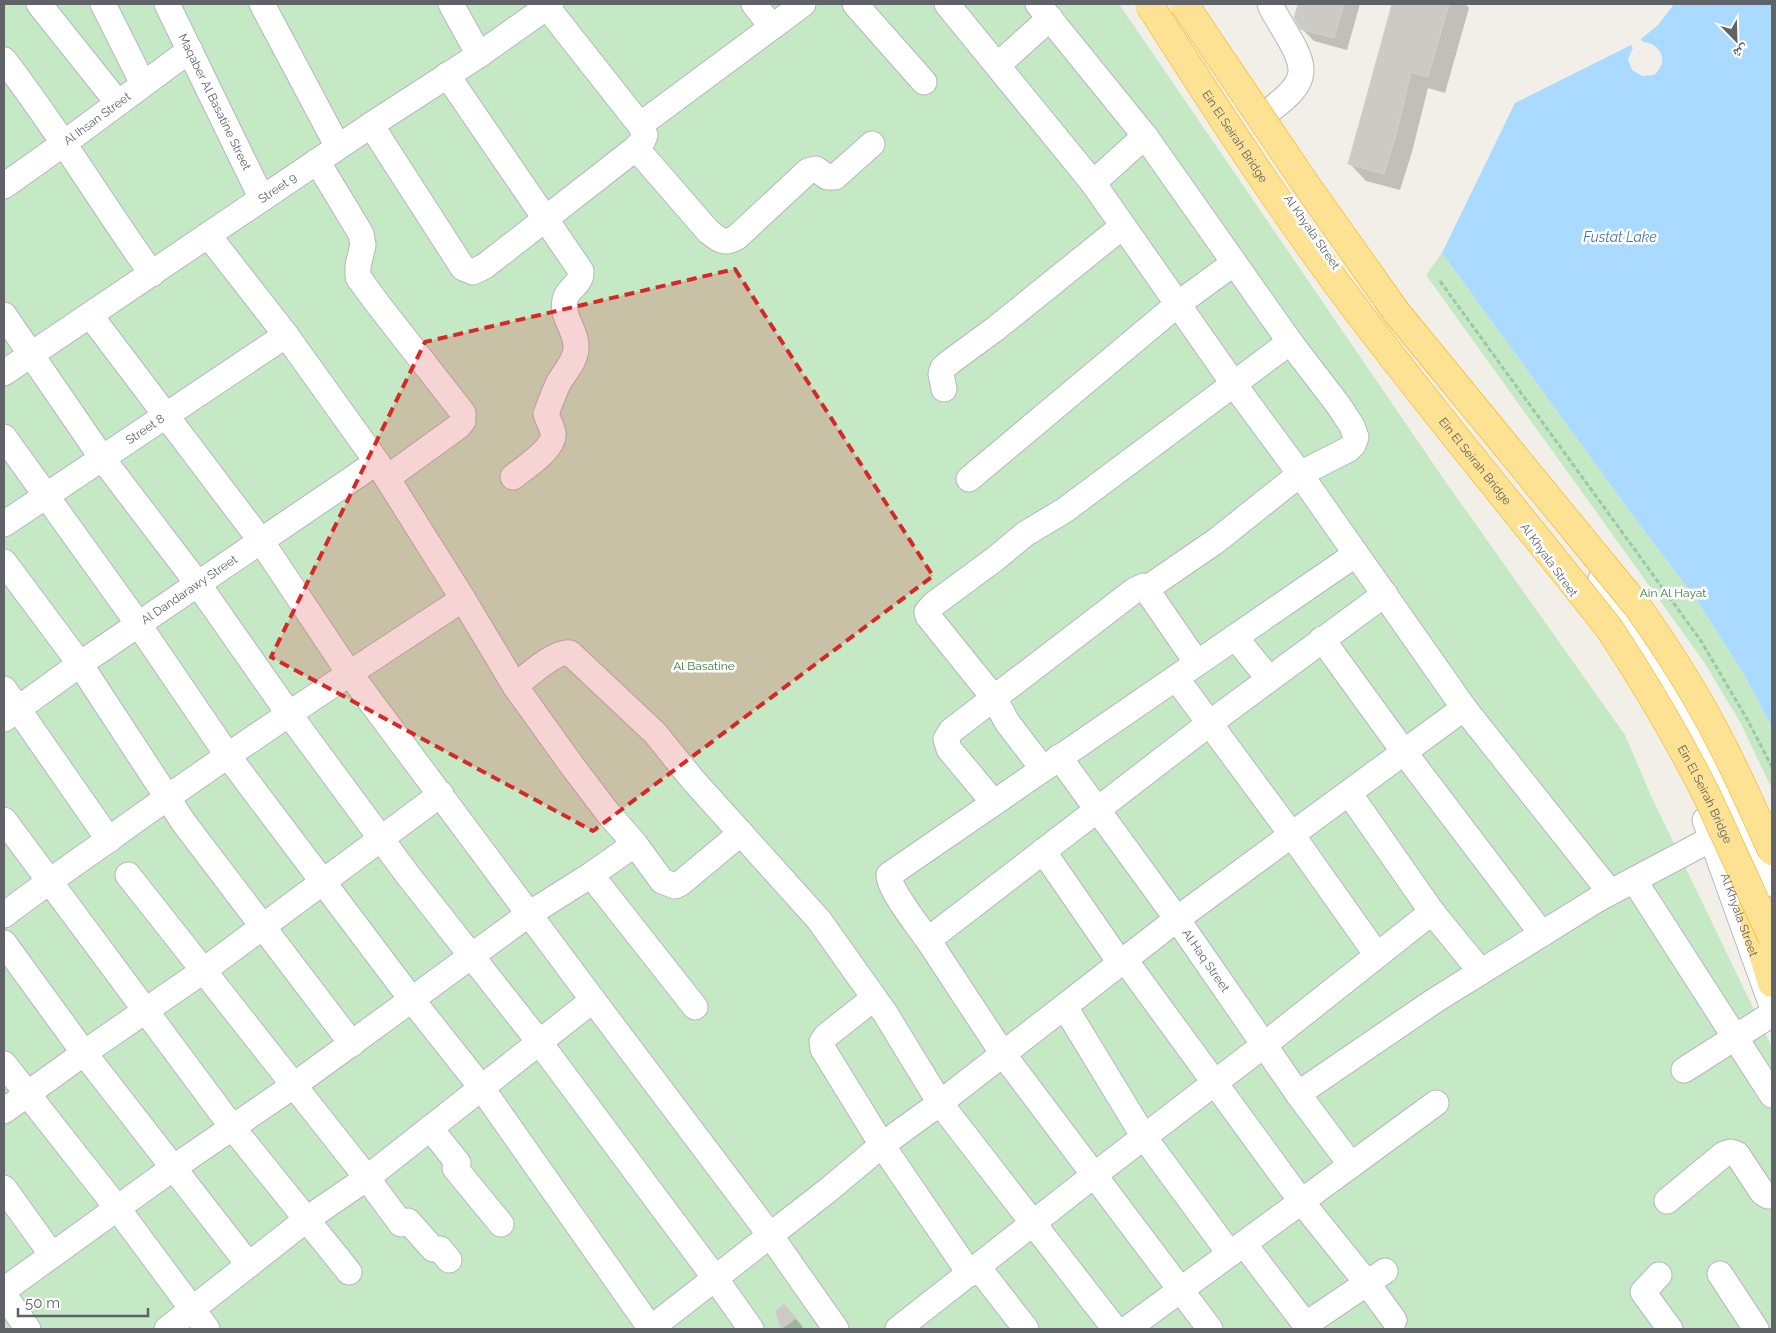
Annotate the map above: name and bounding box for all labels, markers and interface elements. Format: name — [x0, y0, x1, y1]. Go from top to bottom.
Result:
north arrow — [1711, 15, 1761, 65]
street label: Maqaber Al Basatine Street — [176, 31, 254, 173]
text: ش — [1731, 41, 1751, 62]
street label: Ein El Seirah Bridge — [1199, 88, 1271, 185]
street label: Al Ihsan Street — [61, 89, 133, 148]
street label: Street 9 — [256, 170, 299, 206]
street label: Al Khyala Street — [1281, 192, 1343, 272]
water label: Fustat Lake — [1583, 229, 1657, 245]
street label: Street 8 — [123, 411, 167, 447]
street label: Ein El Seirah Bridge — [1436, 415, 1514, 508]
street label: Al Khyala Street — [1518, 520, 1580, 600]
street label: Al Dandarawy Street — [139, 552, 240, 627]
park label: Ain Al Hayat — [1640, 586, 1706, 600]
park label: Al Basatine — [673, 659, 735, 673]
street label: Ein El Seirah Bridge — [1675, 743, 1735, 846]
street label: Al Khyala Street — [1718, 871, 1761, 959]
street label: Al Haq Street — [1179, 927, 1232, 995]
scale bar — [18, 1286, 148, 1318]
text: 50 m — [25, 1294, 60, 1312]

